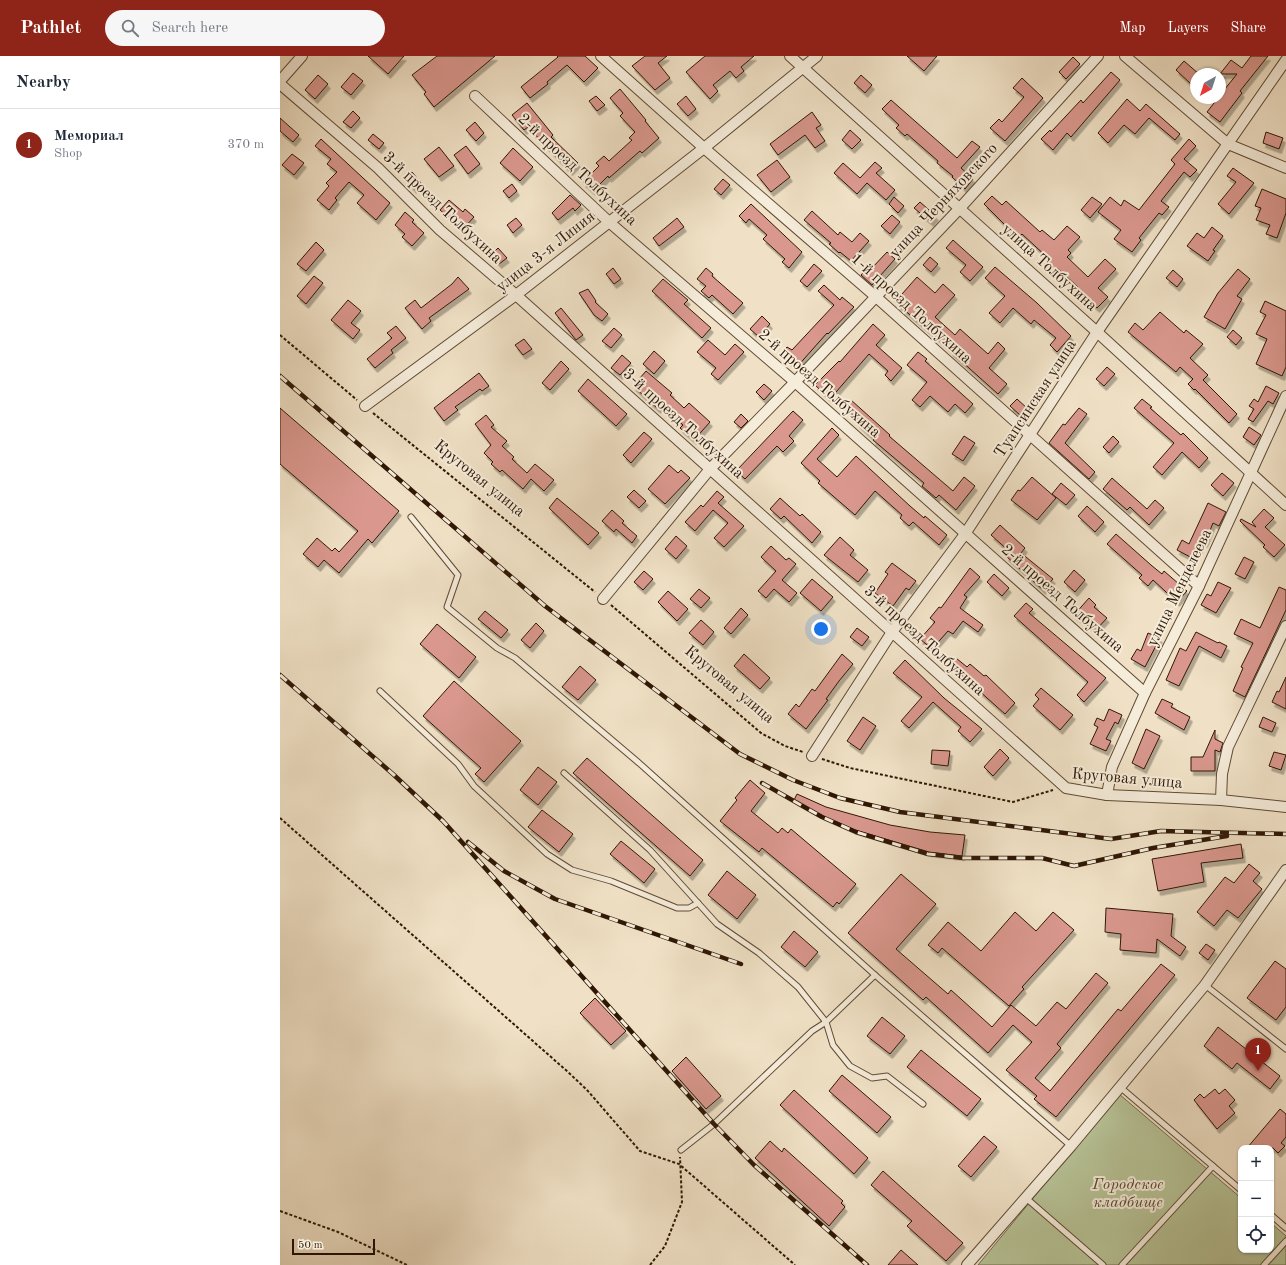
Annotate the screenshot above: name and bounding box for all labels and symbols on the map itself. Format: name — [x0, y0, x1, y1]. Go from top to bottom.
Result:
north arrow — [1190, 68, 1226, 104]
street label: 2-й проезд Толбухина — [514, 111, 640, 229]
street label: улица Черняховского — [887, 140, 1001, 261]
street label: 3-й проезд Толбухина — [379, 149, 505, 267]
street label: улица 3-я Линия — [494, 209, 598, 295]
street label: улица Толбухина — [998, 221, 1100, 315]
street label: 1-й проезд Толбухина — [848, 251, 974, 367]
street label: 2-й проезд Толбухина — [755, 327, 883, 441]
street label: Туапсинская улица — [992, 337, 1080, 461]
street label: 3-й проезд Толбухина — [620, 366, 746, 482]
street label: Круговая улица — [431, 438, 527, 520]
street label: улица Менделеева — [1145, 527, 1215, 649]
street label: 2-й проезд Толбухина — [998, 542, 1126, 656]
street label: 3-й проезд Толбухина — [861, 583, 987, 699]
your location — [811, 619, 831, 639]
street label: Круговая улица — [681, 643, 777, 727]
street label: Круговая улица — [1071, 766, 1183, 792]
pin: 1 — [1245, 1038, 1271, 1071]
park label: Городское кладбище — [1091, 1177, 1164, 1211]
scale bar — [292, 1237, 375, 1256]

